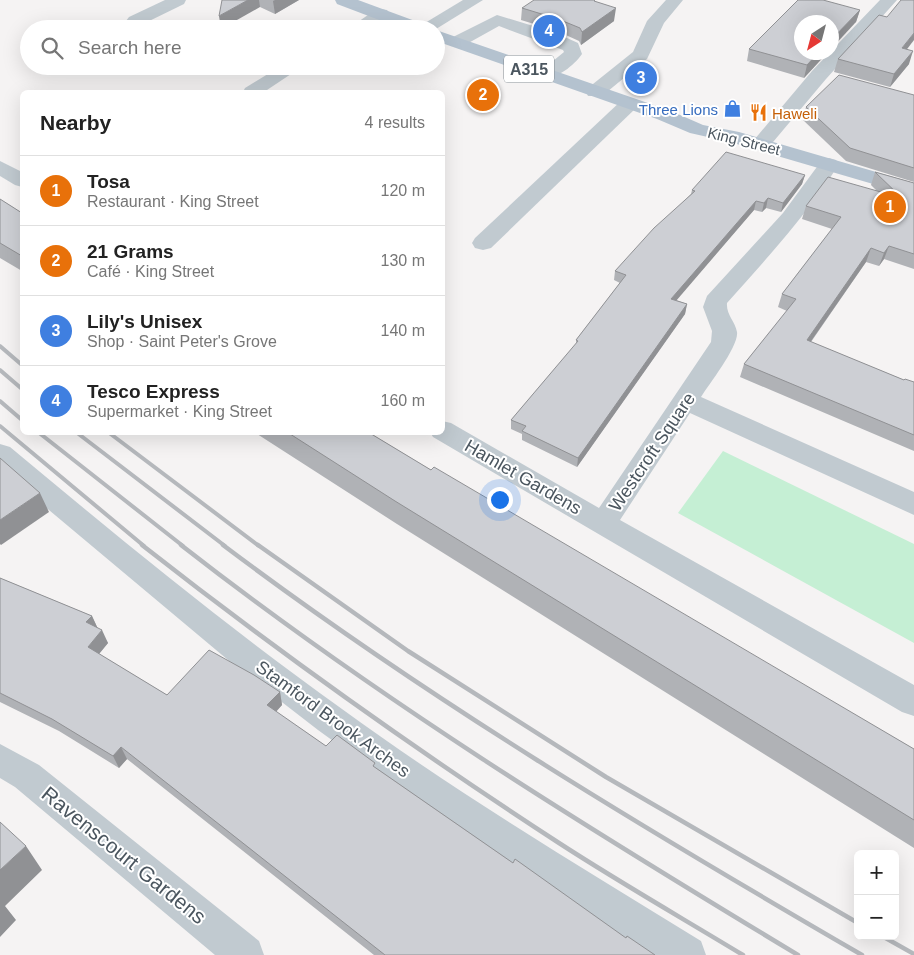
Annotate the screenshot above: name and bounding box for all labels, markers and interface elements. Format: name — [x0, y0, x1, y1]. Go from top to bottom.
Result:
pin: 4 — [533, 12, 565, 50]
north arrow — [794, 15, 839, 60]
search box — [20, 20, 445, 75]
icon: search — [38, 34, 66, 62]
text: Search here — [78, 37, 182, 58]
road number: A315 — [504, 56, 554, 82]
pin: 3 — [625, 59, 657, 97]
pin: 2 — [467, 76, 499, 114]
shop icon: Three Lions — [722, 99, 742, 119]
place label: Three Lions — [639, 101, 718, 118]
restaurant icon: Haweli — [748, 103, 768, 123]
place label: Haweli — [772, 105, 817, 122]
text: Nearby — [40, 111, 111, 134]
text: 4 results — [365, 114, 425, 131]
street label: King Street — [706, 124, 783, 158]
text: Tosa — [87, 171, 130, 192]
text: 1 — [52, 182, 60, 199]
text: 120 m — [381, 182, 425, 199]
pin: 1 — [874, 188, 906, 226]
text: Restaurant · King Street — [87, 193, 259, 210]
text: 21 Grams — [87, 241, 174, 262]
text: 2 — [52, 252, 60, 269]
text: 130 m — [381, 252, 425, 269]
text: Café · King Street — [87, 263, 214, 280]
text: Lily's Unisex — [87, 311, 202, 332]
text: 3 — [52, 322, 60, 339]
text: 140 m — [381, 322, 425, 339]
text: Shop · Saint Peter's Grove — [87, 333, 277, 350]
text: Tesco Express — [87, 381, 220, 402]
street label: Westcroft Square — [605, 389, 699, 515]
text: 4 — [52, 392, 60, 409]
text: 160 m — [381, 392, 425, 409]
text: Supermarket · King Street — [87, 403, 272, 420]
street label: Hamlet Gardens — [461, 436, 585, 518]
your location — [487, 487, 513, 513]
street label: Stamford Brook Arches — [252, 657, 414, 781]
street label: Ravenscourt Gardens — [37, 782, 211, 928]
map controls — [854, 850, 899, 940]
button: + — [854, 850, 899, 895]
button: − — [854, 895, 899, 940]

